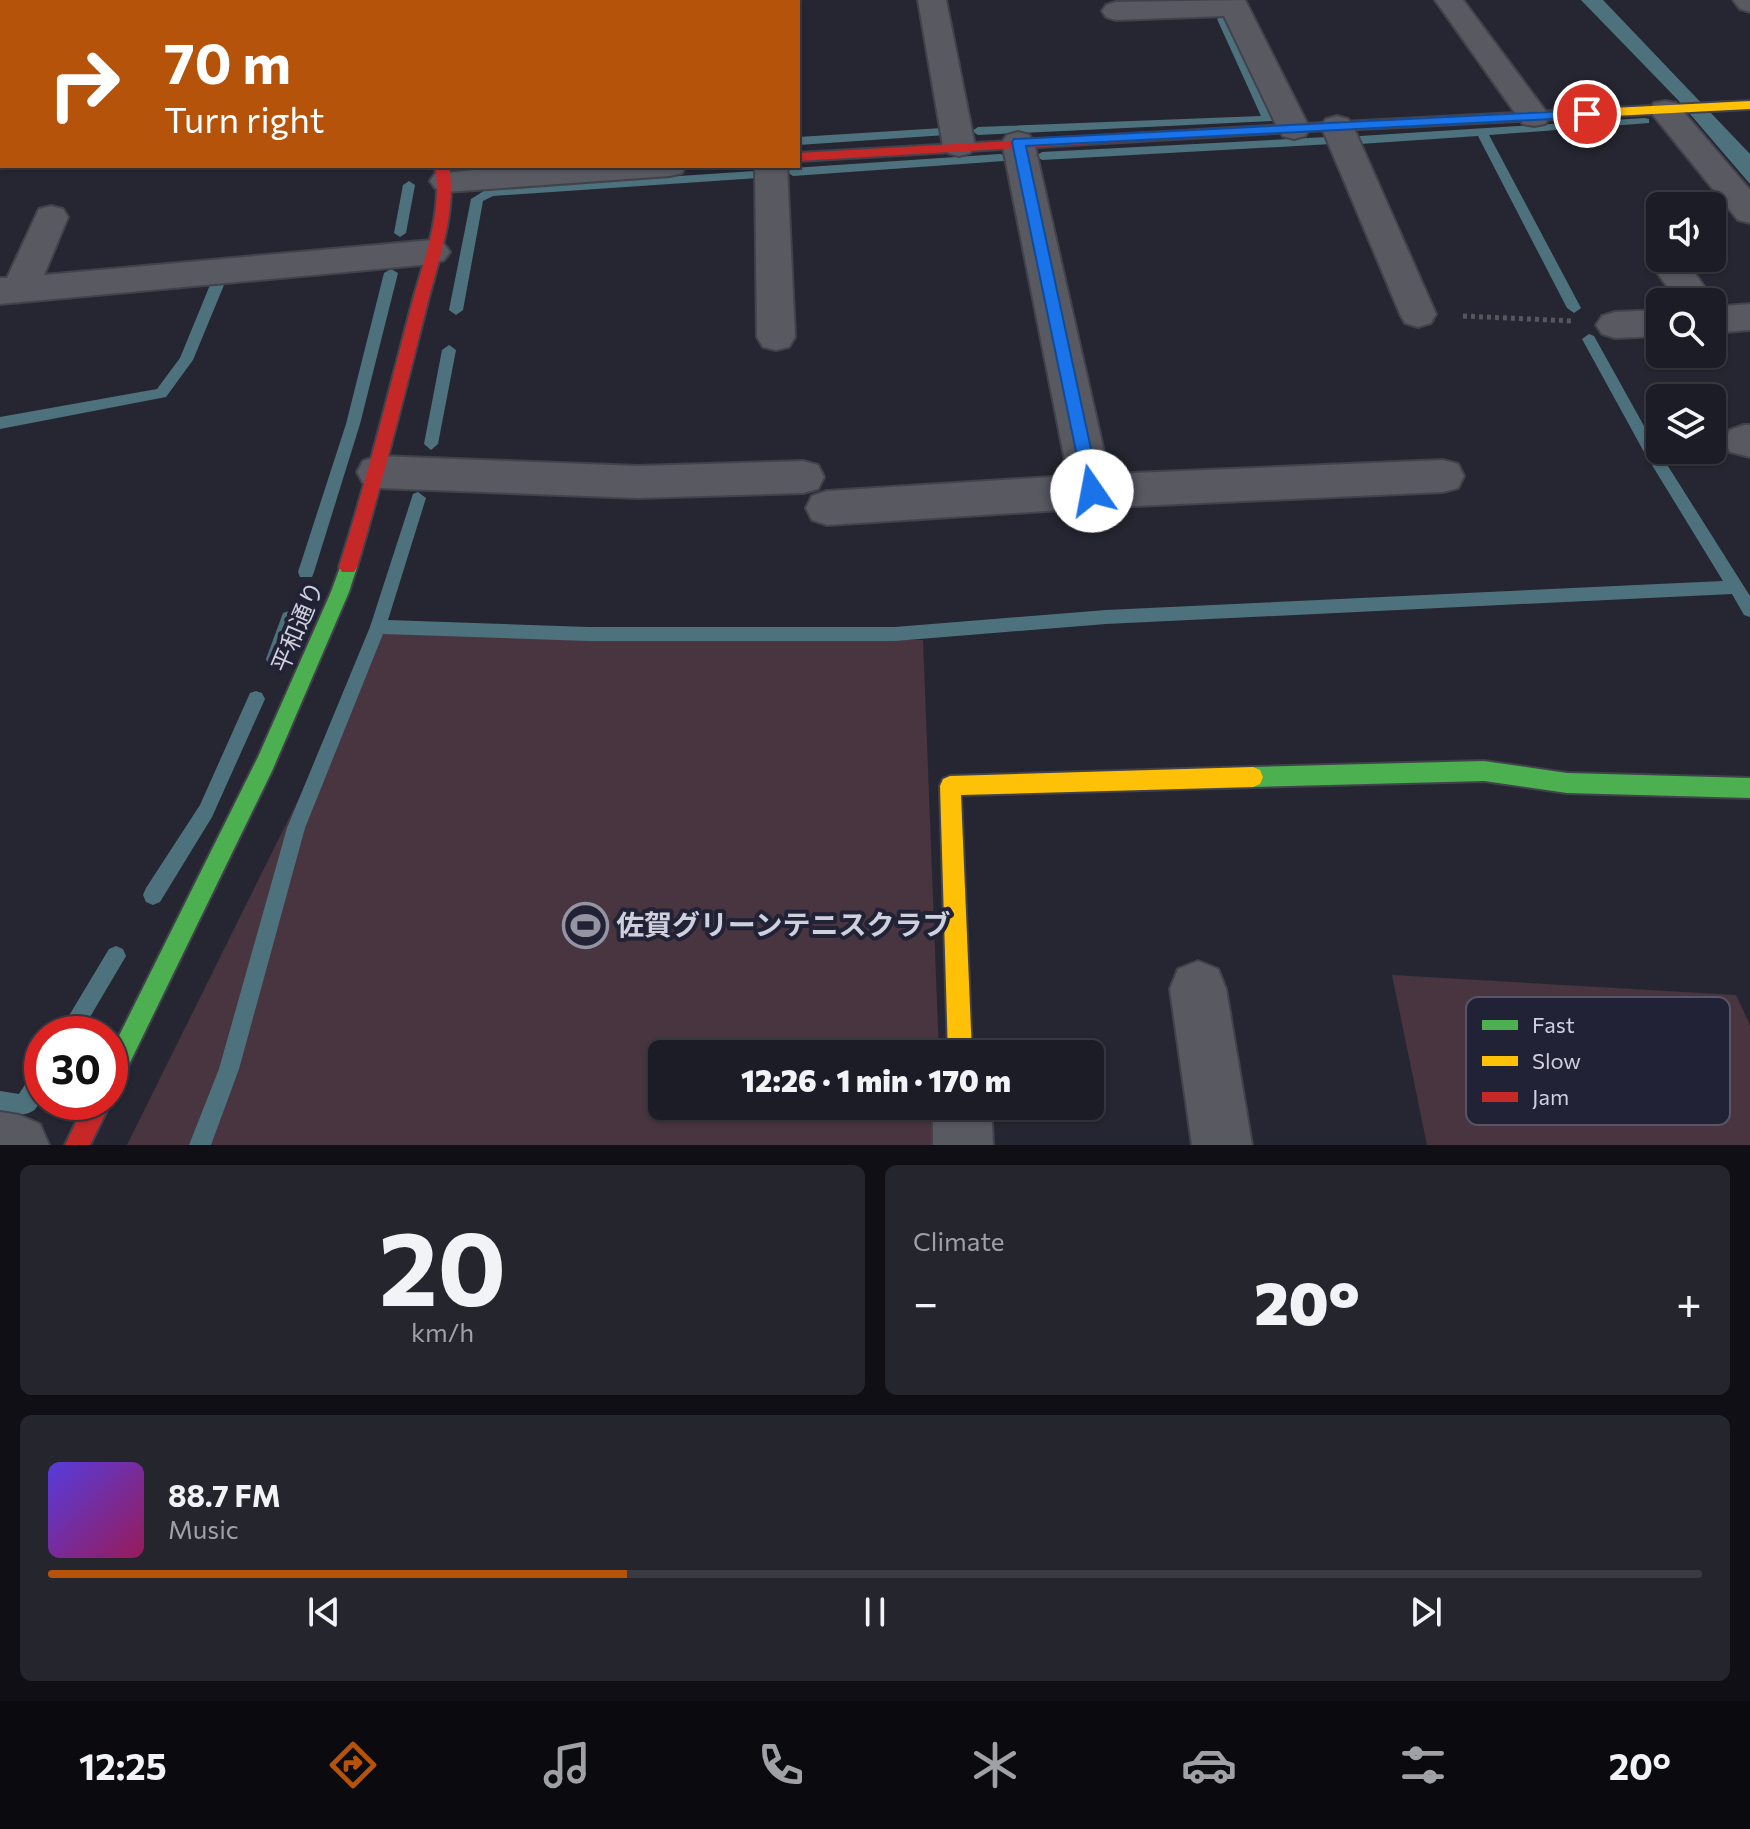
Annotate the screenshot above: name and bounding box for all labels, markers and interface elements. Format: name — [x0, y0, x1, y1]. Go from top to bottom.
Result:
text: 70 m — [164, 27, 291, 96]
icon: right — [32, 32, 136, 136]
pin — [1553, 80, 1621, 148]
icon: arrive — [1565, 92, 1609, 136]
text: Turn right — [164, 96, 325, 140]
map controls — [1646, 192, 1726, 464]
button: sound — [1646, 192, 1726, 272]
button: search — [1646, 288, 1726, 368]
button: layers — [1646, 384, 1726, 464]
position arrow — [1050, 449, 1134, 533]
street label: 平和通り — [265, 577, 329, 676]
sports icon: 佐賀グリーンテニスクラブ — [561, 901, 609, 949]
place label: 佐賀グリーンテニスクラブ — [616, 907, 951, 941]
legend — [1466, 997, 1730, 1125]
text: Fast — [1532, 1011, 1575, 1038]
speed limit sign: 30 — [24, 1016, 128, 1120]
text: Slow — [1532, 1047, 1581, 1074]
text: 12:26 · 1 min · 170 m — [741, 1061, 1011, 1098]
text: Jam — [1532, 1083, 1569, 1110]
text: 20 — [379, 1200, 506, 1327]
text: Climate — [913, 1225, 1005, 1256]
text: 20° — [1254, 1264, 1360, 1337]
text: − — [913, 1274, 938, 1328]
text: + — [1676, 1274, 1702, 1328]
text: km/h — [411, 1316, 474, 1347]
text: 88.7 FM — [168, 1476, 281, 1513]
text: Music — [168, 1513, 239, 1544]
icon: previous — [302, 1590, 346, 1634]
icon: pause — [853, 1590, 897, 1634]
icon: next — [1404, 1590, 1448, 1634]
icon: directions — [325, 1737, 381, 1793]
icon: music — [539, 1737, 595, 1793]
icon: phone — [753, 1737, 809, 1793]
icon: climate — [967, 1737, 1023, 1793]
icon: car — [1181, 1737, 1237, 1793]
icon: filters — [1395, 1737, 1451, 1793]
text: 12:25 — [79, 1743, 167, 1787]
text: 20° — [1609, 1743, 1671, 1787]

